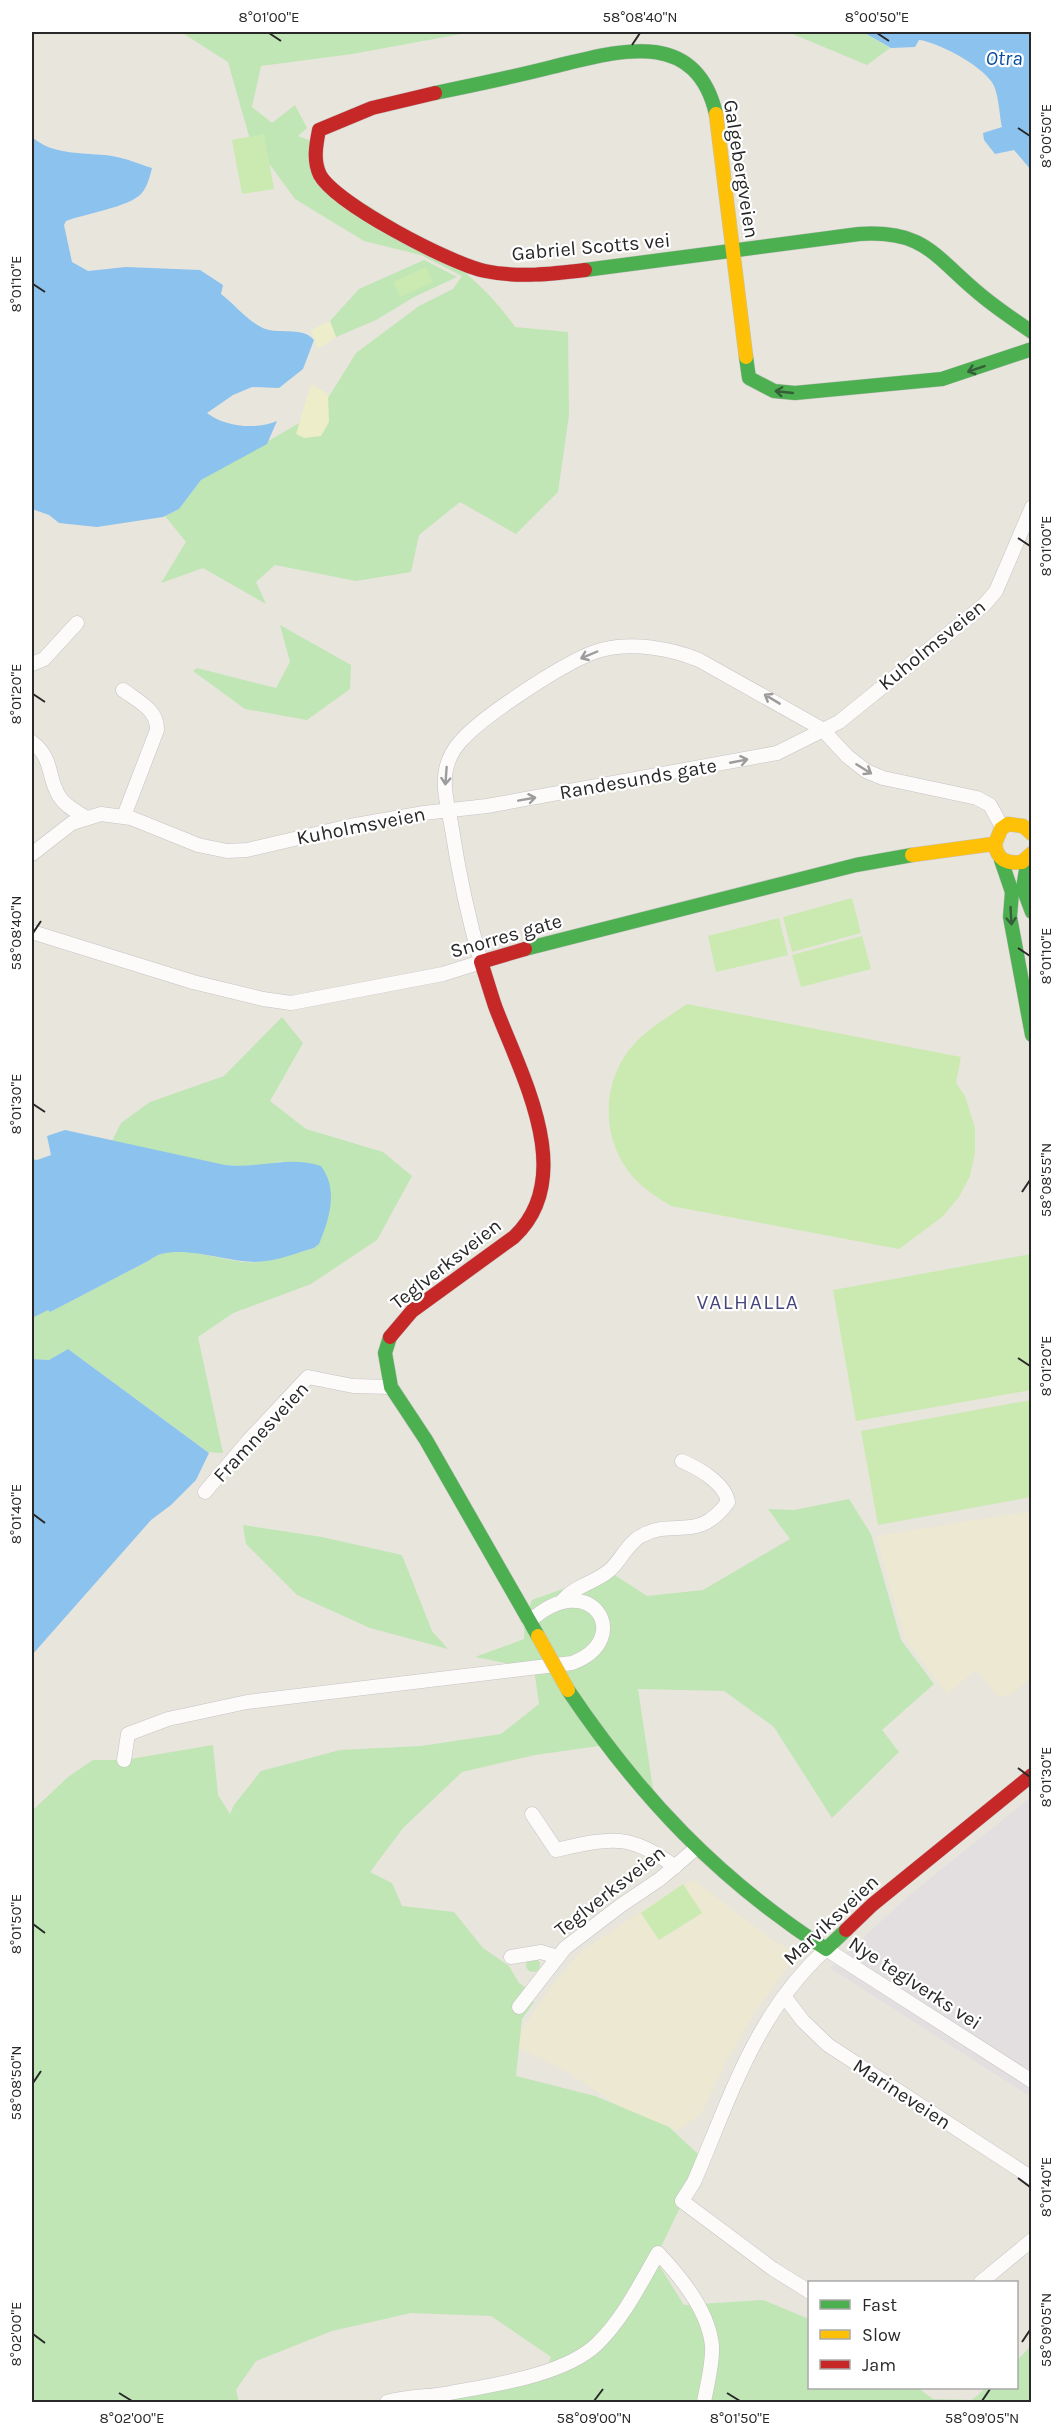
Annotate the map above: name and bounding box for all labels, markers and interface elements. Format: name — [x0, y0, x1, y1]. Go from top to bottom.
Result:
text: 8°01'00"E — [238, 8, 300, 26]
text: 58°08'40"N — [602, 8, 678, 26]
text: 8°00'50"E — [845, 8, 909, 26]
water label: Otra — [985, 46, 1023, 70]
street label: Galgebergveien — [719, 98, 763, 240]
text: 8°00'50"E — [1037, 104, 1055, 168]
street label: Gabriel Scotts vei — [511, 229, 671, 265]
text: 8°01'10"E — [7, 255, 25, 313]
one-way arrow — [967, 364, 986, 375]
one-way arrow — [774, 386, 794, 397]
text: 8°01'00"E — [1037, 515, 1055, 577]
street label: Kuholmsveien — [874, 595, 990, 695]
one-way arrow — [581, 650, 599, 661]
text: 8°01'20"E — [7, 664, 25, 724]
one-way arrow — [764, 693, 781, 705]
street label: Randesunds gate — [558, 754, 718, 804]
one-way arrow — [729, 755, 748, 766]
one-way arrow — [855, 763, 872, 775]
one-way arrow — [441, 766, 452, 786]
one-way arrow — [516, 793, 536, 804]
street label: Kuholmsveien — [295, 802, 427, 850]
text: 58°08'40"N — [7, 895, 25, 971]
one-way arrow — [1006, 906, 1017, 926]
street label: Snorres gate — [447, 909, 565, 963]
text: 8°01'10"E — [1037, 927, 1055, 985]
text: 8°01'30"E — [7, 1074, 25, 1134]
text: 58°08'55"N — [1037, 1143, 1055, 1217]
street label: Teglverksveien — [386, 1214, 506, 1314]
district label: VALHALLA — [697, 1290, 799, 1314]
text: 8°01'20"E — [1037, 1336, 1055, 1396]
street label: Framnesveien — [209, 1377, 313, 1487]
text: 8°01'40"E — [7, 1484, 25, 1544]
text: 8°01'30"E — [1037, 1747, 1055, 1807]
street label: Teglverksveien — [550, 1841, 670, 1941]
street label: Marviksveien — [779, 1870, 883, 1970]
text: 8°01'50"E — [7, 1894, 25, 1954]
street label: Nye teglverks vei — [845, 1932, 985, 2034]
text: 58°08'50"N — [7, 2045, 25, 2121]
street label: Marineveien — [849, 2054, 955, 2134]
text: 8°01'40"E — [1037, 2157, 1055, 2217]
legend — [808, 2281, 1018, 2389]
text: 58°09'05"N — [1037, 2293, 1055, 2367]
text: Fast — [862, 2294, 897, 2316]
text: 8°02'00"E — [7, 2302, 25, 2366]
text: Slow — [862, 2324, 901, 2346]
text: Jam — [862, 2354, 896, 2376]
text: 8°02'00"E — [100, 2409, 164, 2427]
text: 58°09'00"N — [556, 2409, 632, 2427]
text: 8°01'50"E — [710, 2409, 770, 2427]
text: 58°09'05"N — [945, 2409, 1019, 2427]

